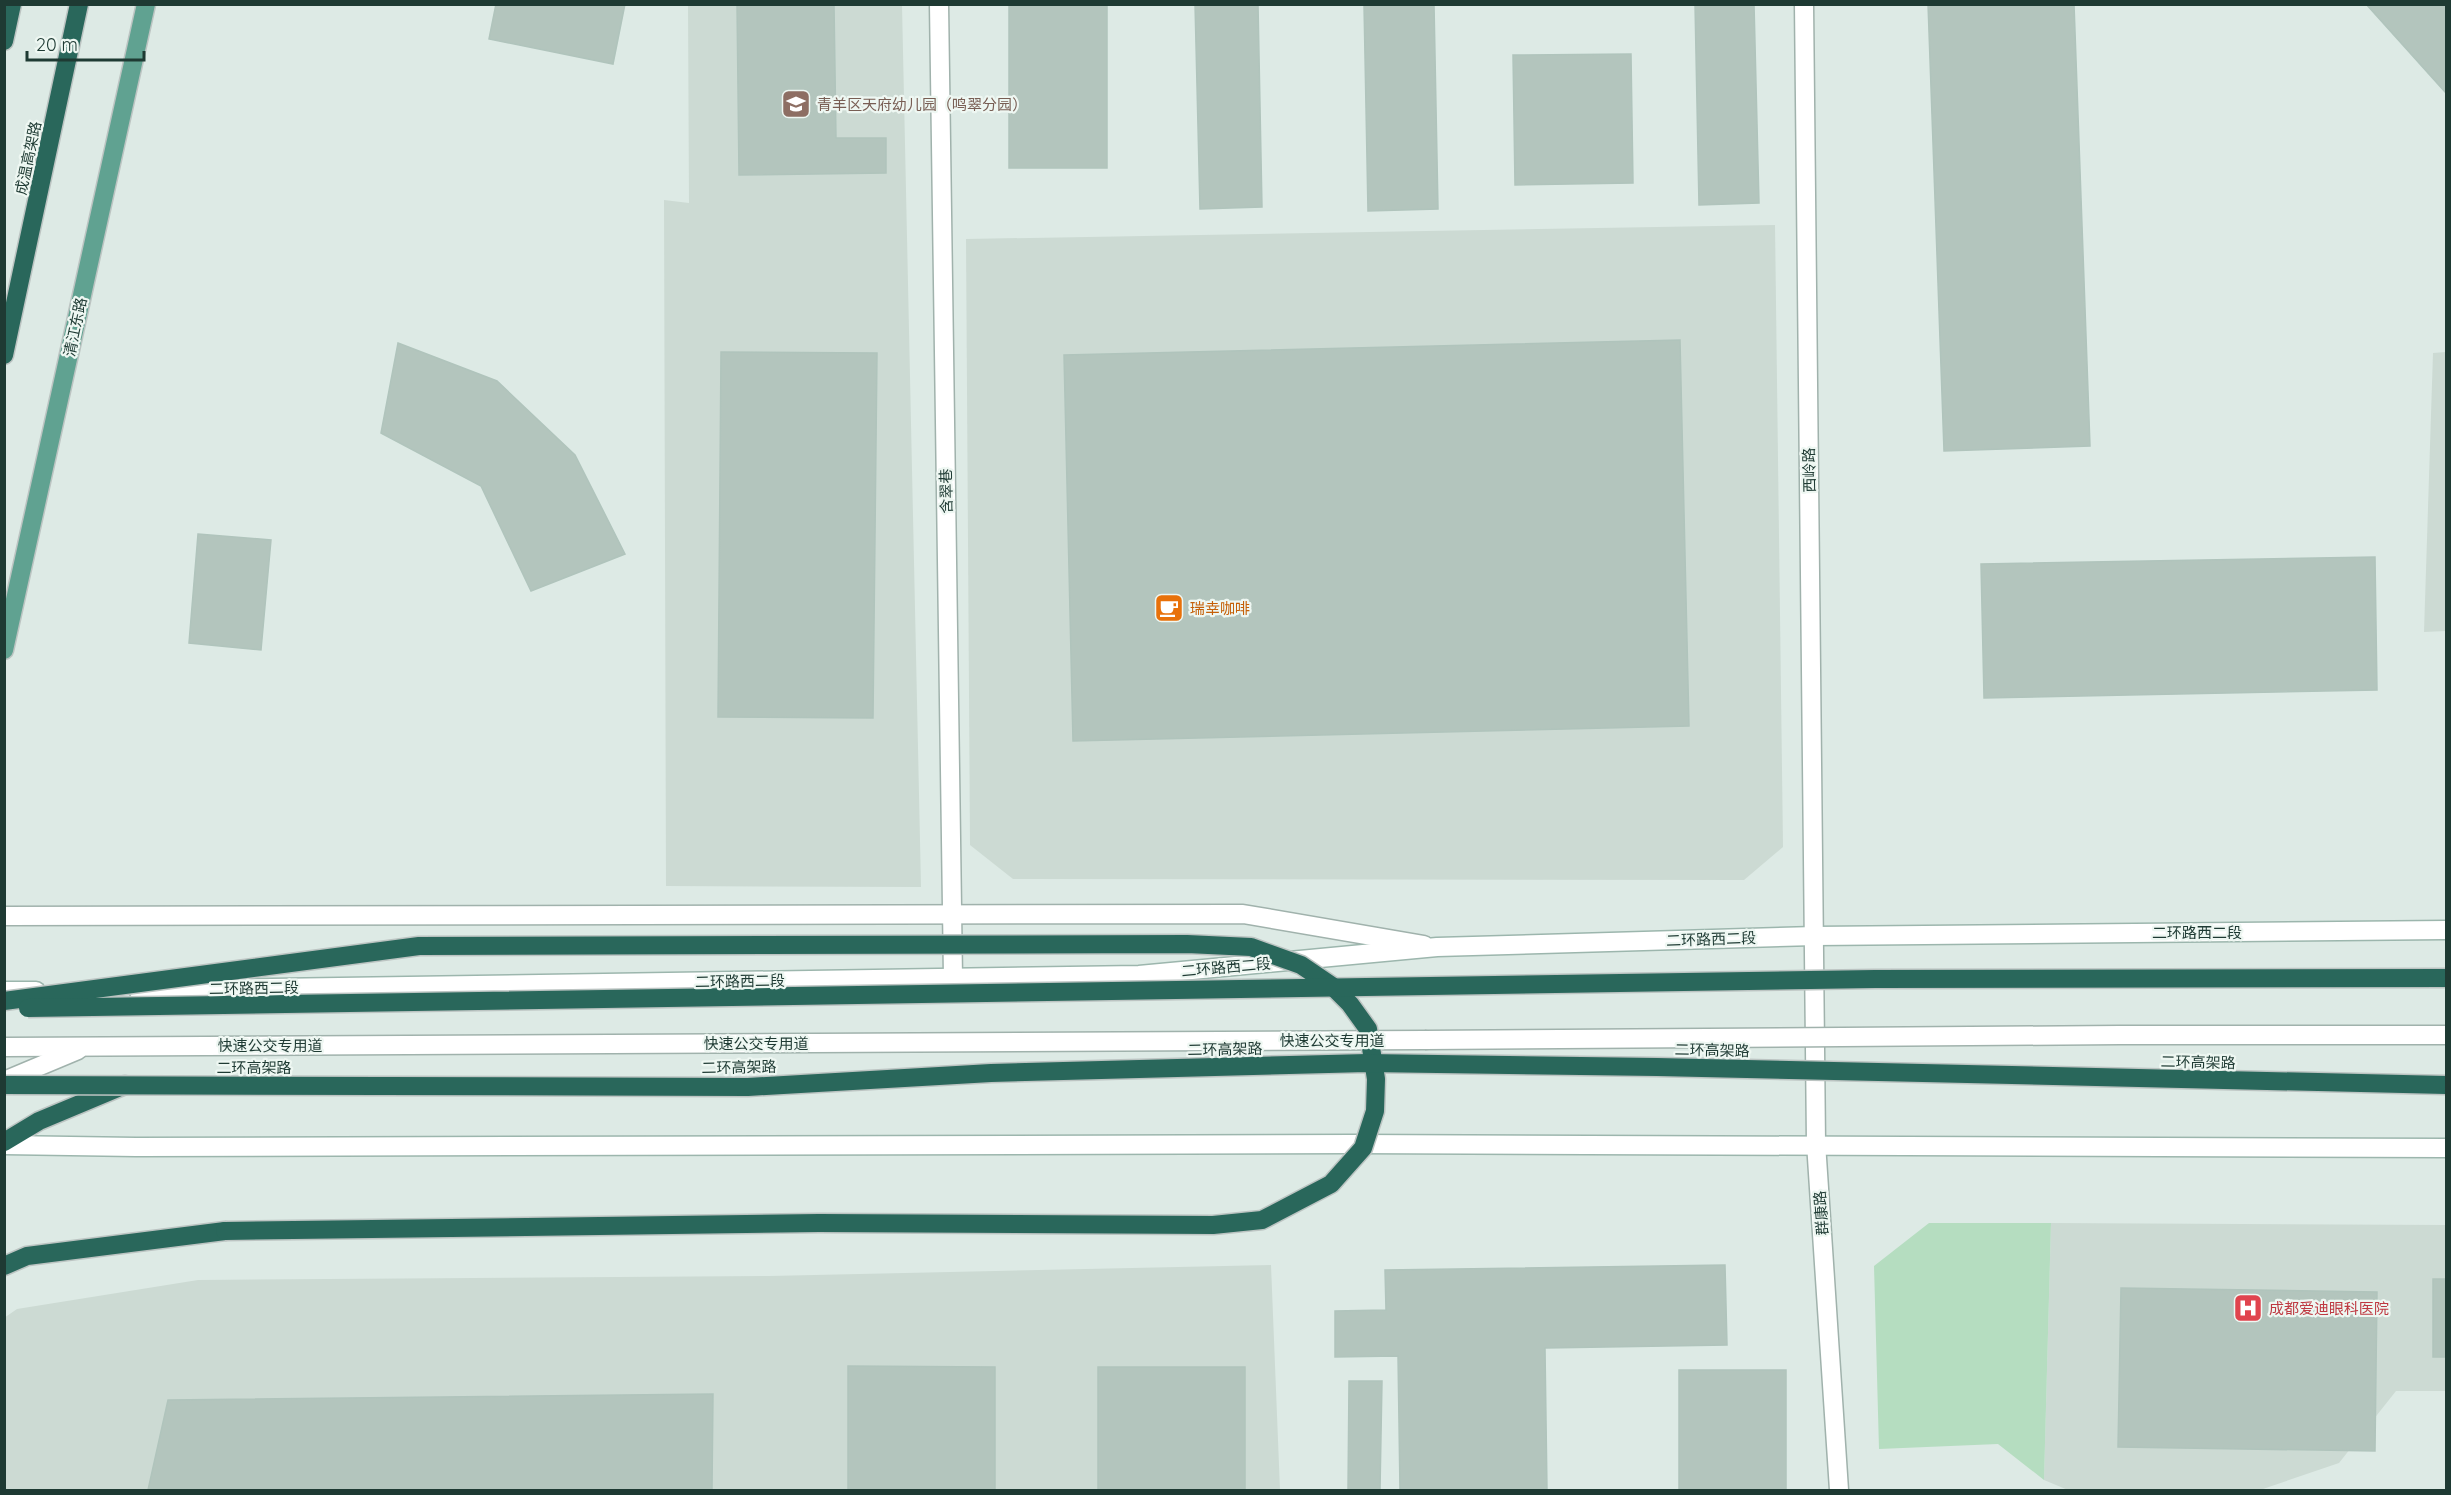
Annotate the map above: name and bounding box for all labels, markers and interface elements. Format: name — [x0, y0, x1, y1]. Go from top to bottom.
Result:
scale bar — [27, 24, 144, 62]
text: 20 m — [36, 33, 78, 56]
school or university icon: 青羊区天府幼儿园（鸣翠分园） — [780, 88, 812, 120]
place label: 青羊区天府幼儿园（鸣翠分园） — [817, 95, 1027, 114]
street label: 成温高架路 — [11, 119, 45, 197]
street label: 清江东路 — [59, 296, 91, 358]
street label: 西岭路 — [1799, 447, 1819, 493]
street label: 含翠巷 — [936, 468, 956, 514]
cafe icon: 瑞幸咖啡 — [1153, 592, 1185, 624]
place label: 瑞幸咖啡 — [1190, 599, 1250, 618]
street label: 二环路西二段 — [2152, 923, 2242, 942]
street label: 二环路西二段 — [1666, 928, 1756, 950]
street label: 二环路西二段 — [1180, 954, 1272, 980]
street label: 二环路西二段 — [695, 971, 785, 991]
street label: 二环路西二段 — [209, 978, 299, 998]
street label: 快速公交专用道 — [1279, 1031, 1385, 1050]
street label: 快速公交专用道 — [703, 1034, 809, 1053]
street label: 快速公交专用道 — [217, 1036, 323, 1055]
street label: 二环高架路 — [1187, 1039, 1263, 1059]
street label: 二环高架路 — [1674, 1040, 1750, 1060]
street label: 二环高架路 — [2160, 1052, 2236, 1072]
street label: 二环高架路 — [701, 1057, 777, 1077]
street label: 二环高架路 — [216, 1058, 292, 1077]
street label: 群康路 — [1810, 1190, 1832, 1236]
hospital icon: 成都爱迪眼科医院 — [2232, 1292, 2264, 1324]
place label: 成都爱迪眼科医院 — [2269, 1299, 2389, 1318]

